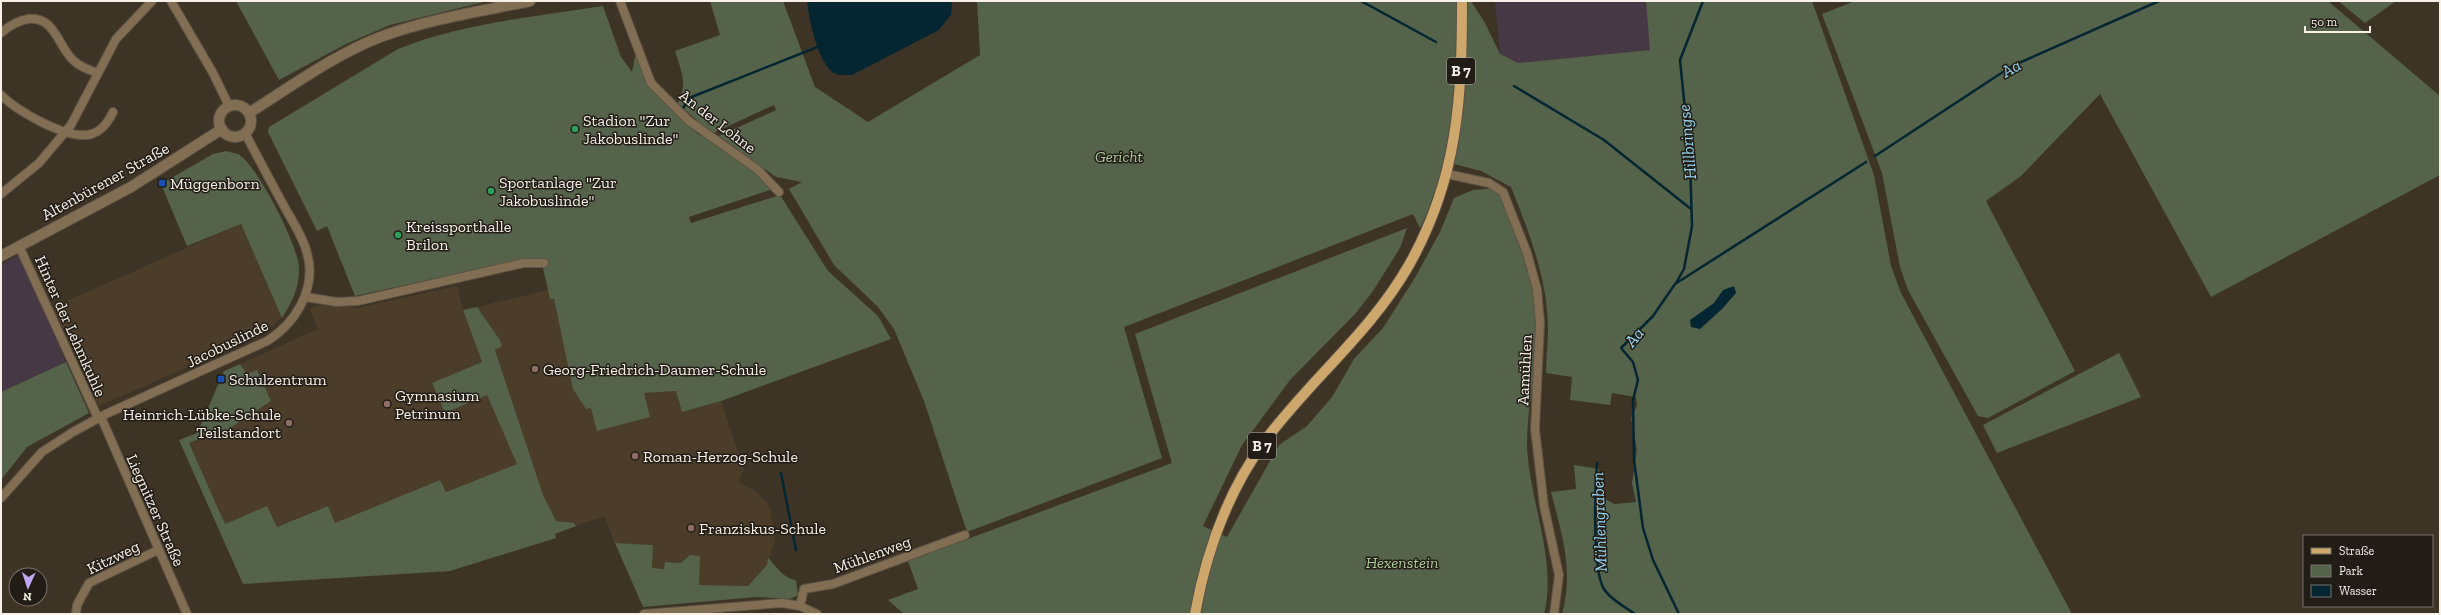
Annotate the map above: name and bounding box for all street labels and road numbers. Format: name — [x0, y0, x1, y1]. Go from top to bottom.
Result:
road number: B 7 — [1447, 58, 1475, 84]
street label: An der Lohne — [676, 86, 760, 157]
street label: Altenbürener Straße — [38, 139, 172, 224]
street label: Hinter der Lehmkuhle — [31, 253, 110, 400]
street label: Jacobuslinde — [183, 315, 271, 371]
street label: Aamühlen — [1513, 333, 1536, 406]
road number: B 7 — [1248, 433, 1276, 459]
street label: Liegnitzer Straße — [122, 451, 189, 569]
street label: Mühlenweg — [831, 532, 914, 577]
street label: Kitzweg — [84, 536, 143, 578]

